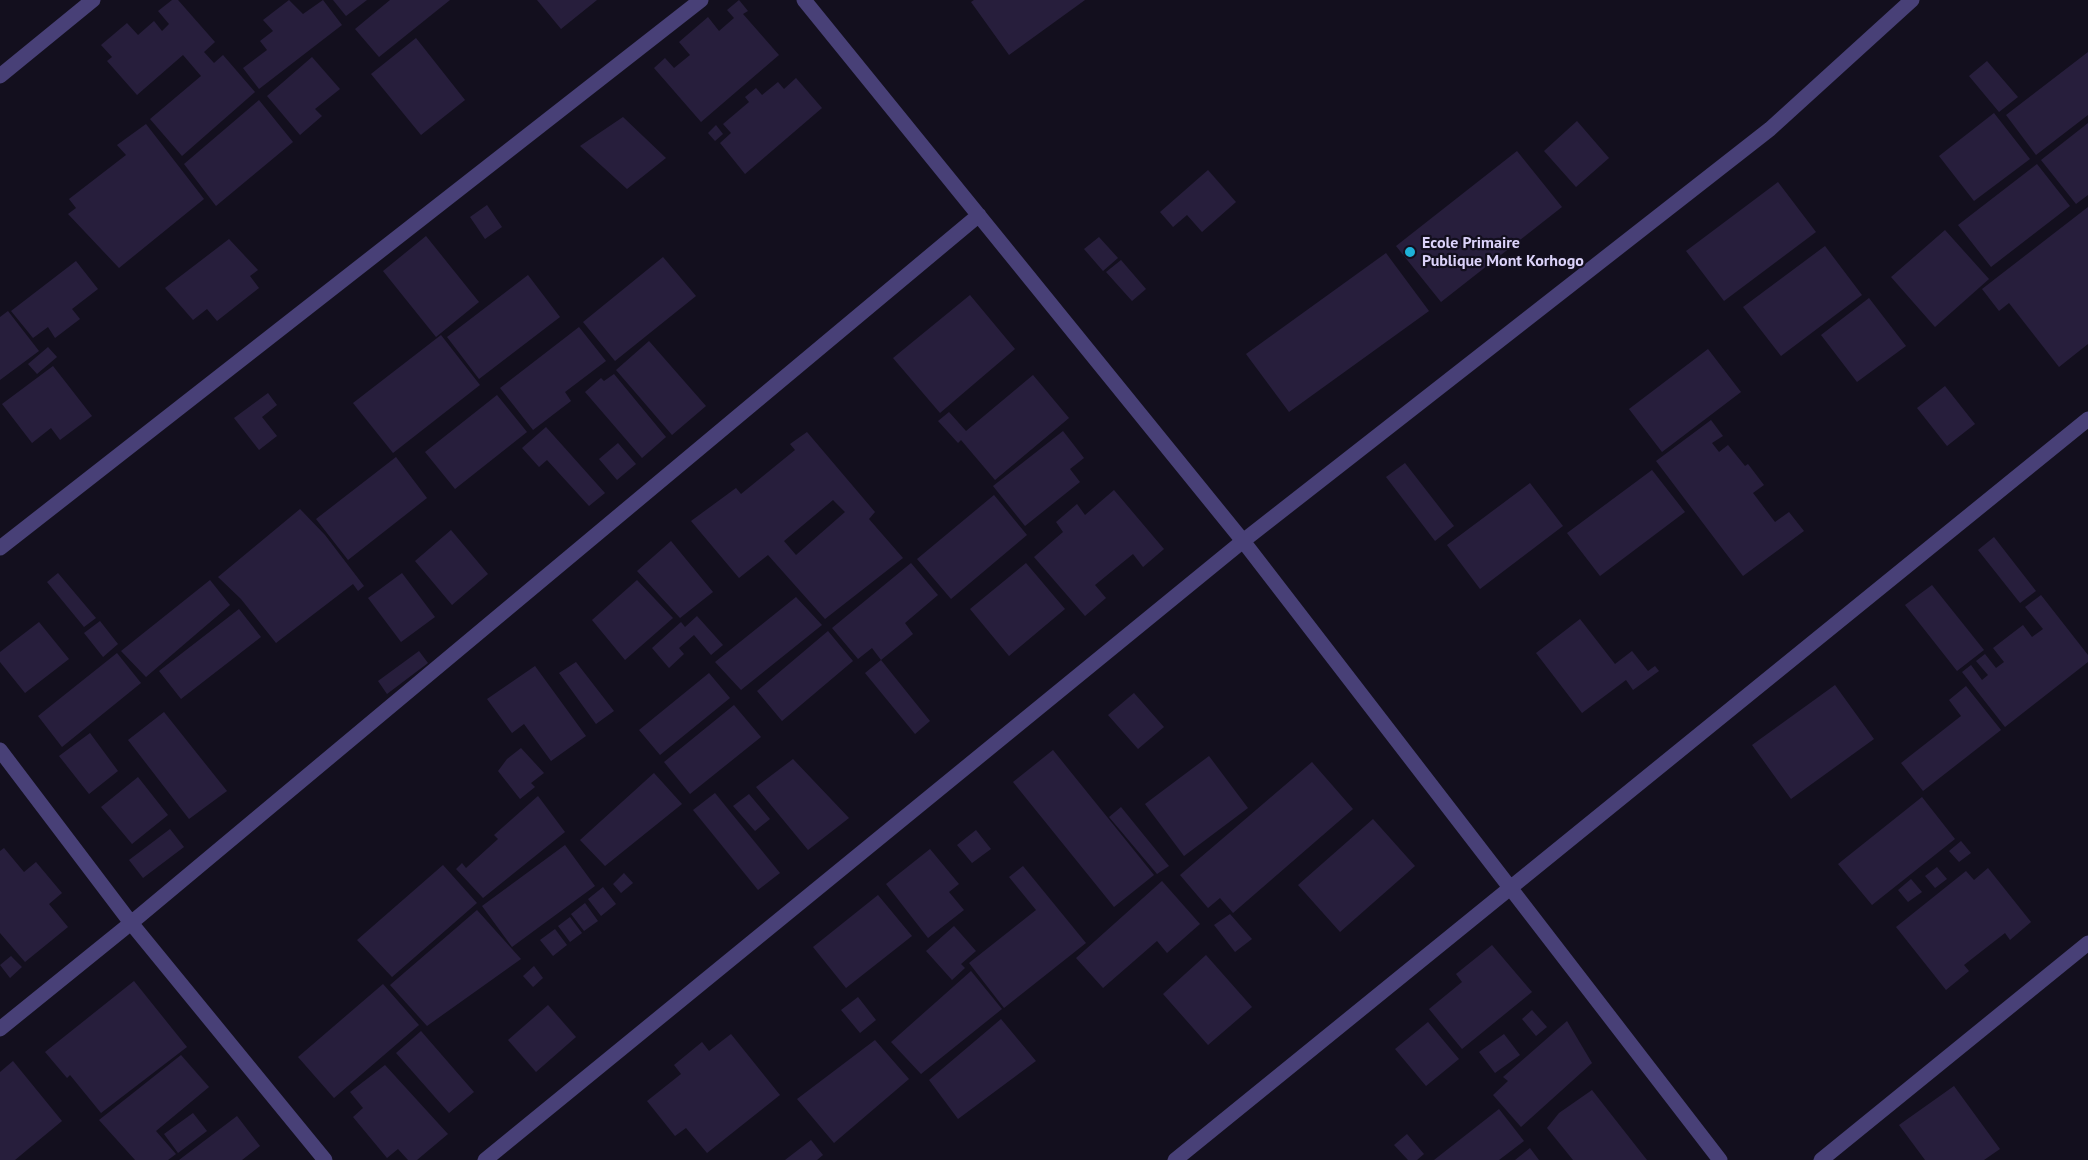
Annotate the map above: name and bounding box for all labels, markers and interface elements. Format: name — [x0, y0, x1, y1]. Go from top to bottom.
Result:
place label: Ecole Primaire Publique Mont Korhogo — [1422, 233, 1584, 271]
marker: Ecole Primaire Publique Mont Korhogo — [1403, 245, 1417, 259]

